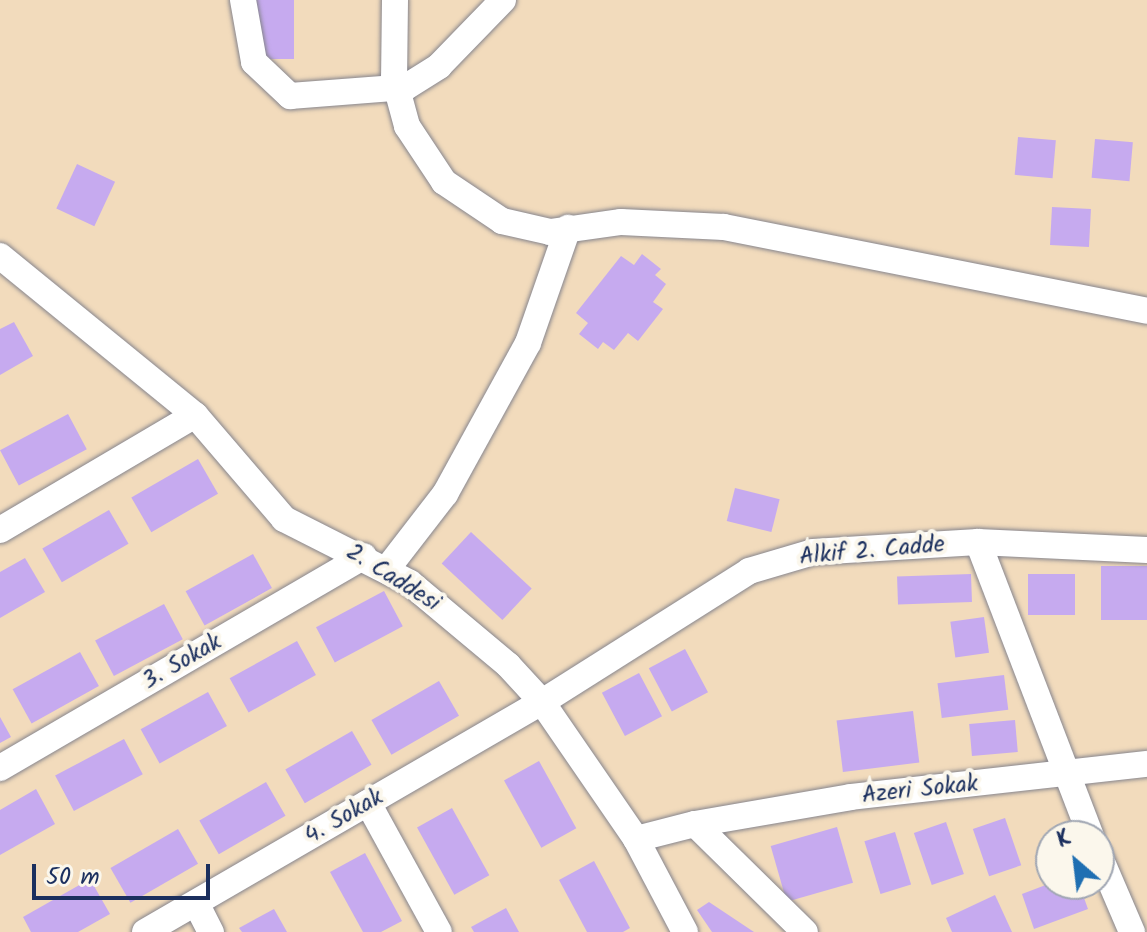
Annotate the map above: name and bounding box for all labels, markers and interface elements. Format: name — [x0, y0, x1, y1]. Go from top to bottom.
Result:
street label: Alkif 2. Cadde — [798, 530, 946, 572]
street label: 2. Caddesi — [341, 538, 445, 618]
street label: 3. Sokak — [137, 628, 227, 696]
street label: Azeri Sokak — [861, 770, 979, 810]
street label: 4. Sokak — [300, 783, 388, 851]
north arrow — [1035, 820, 1115, 900]
text: K — [1050, 822, 1079, 859]
scale bar — [36, 848, 214, 898]
text: 50 m — [46, 858, 100, 897]

